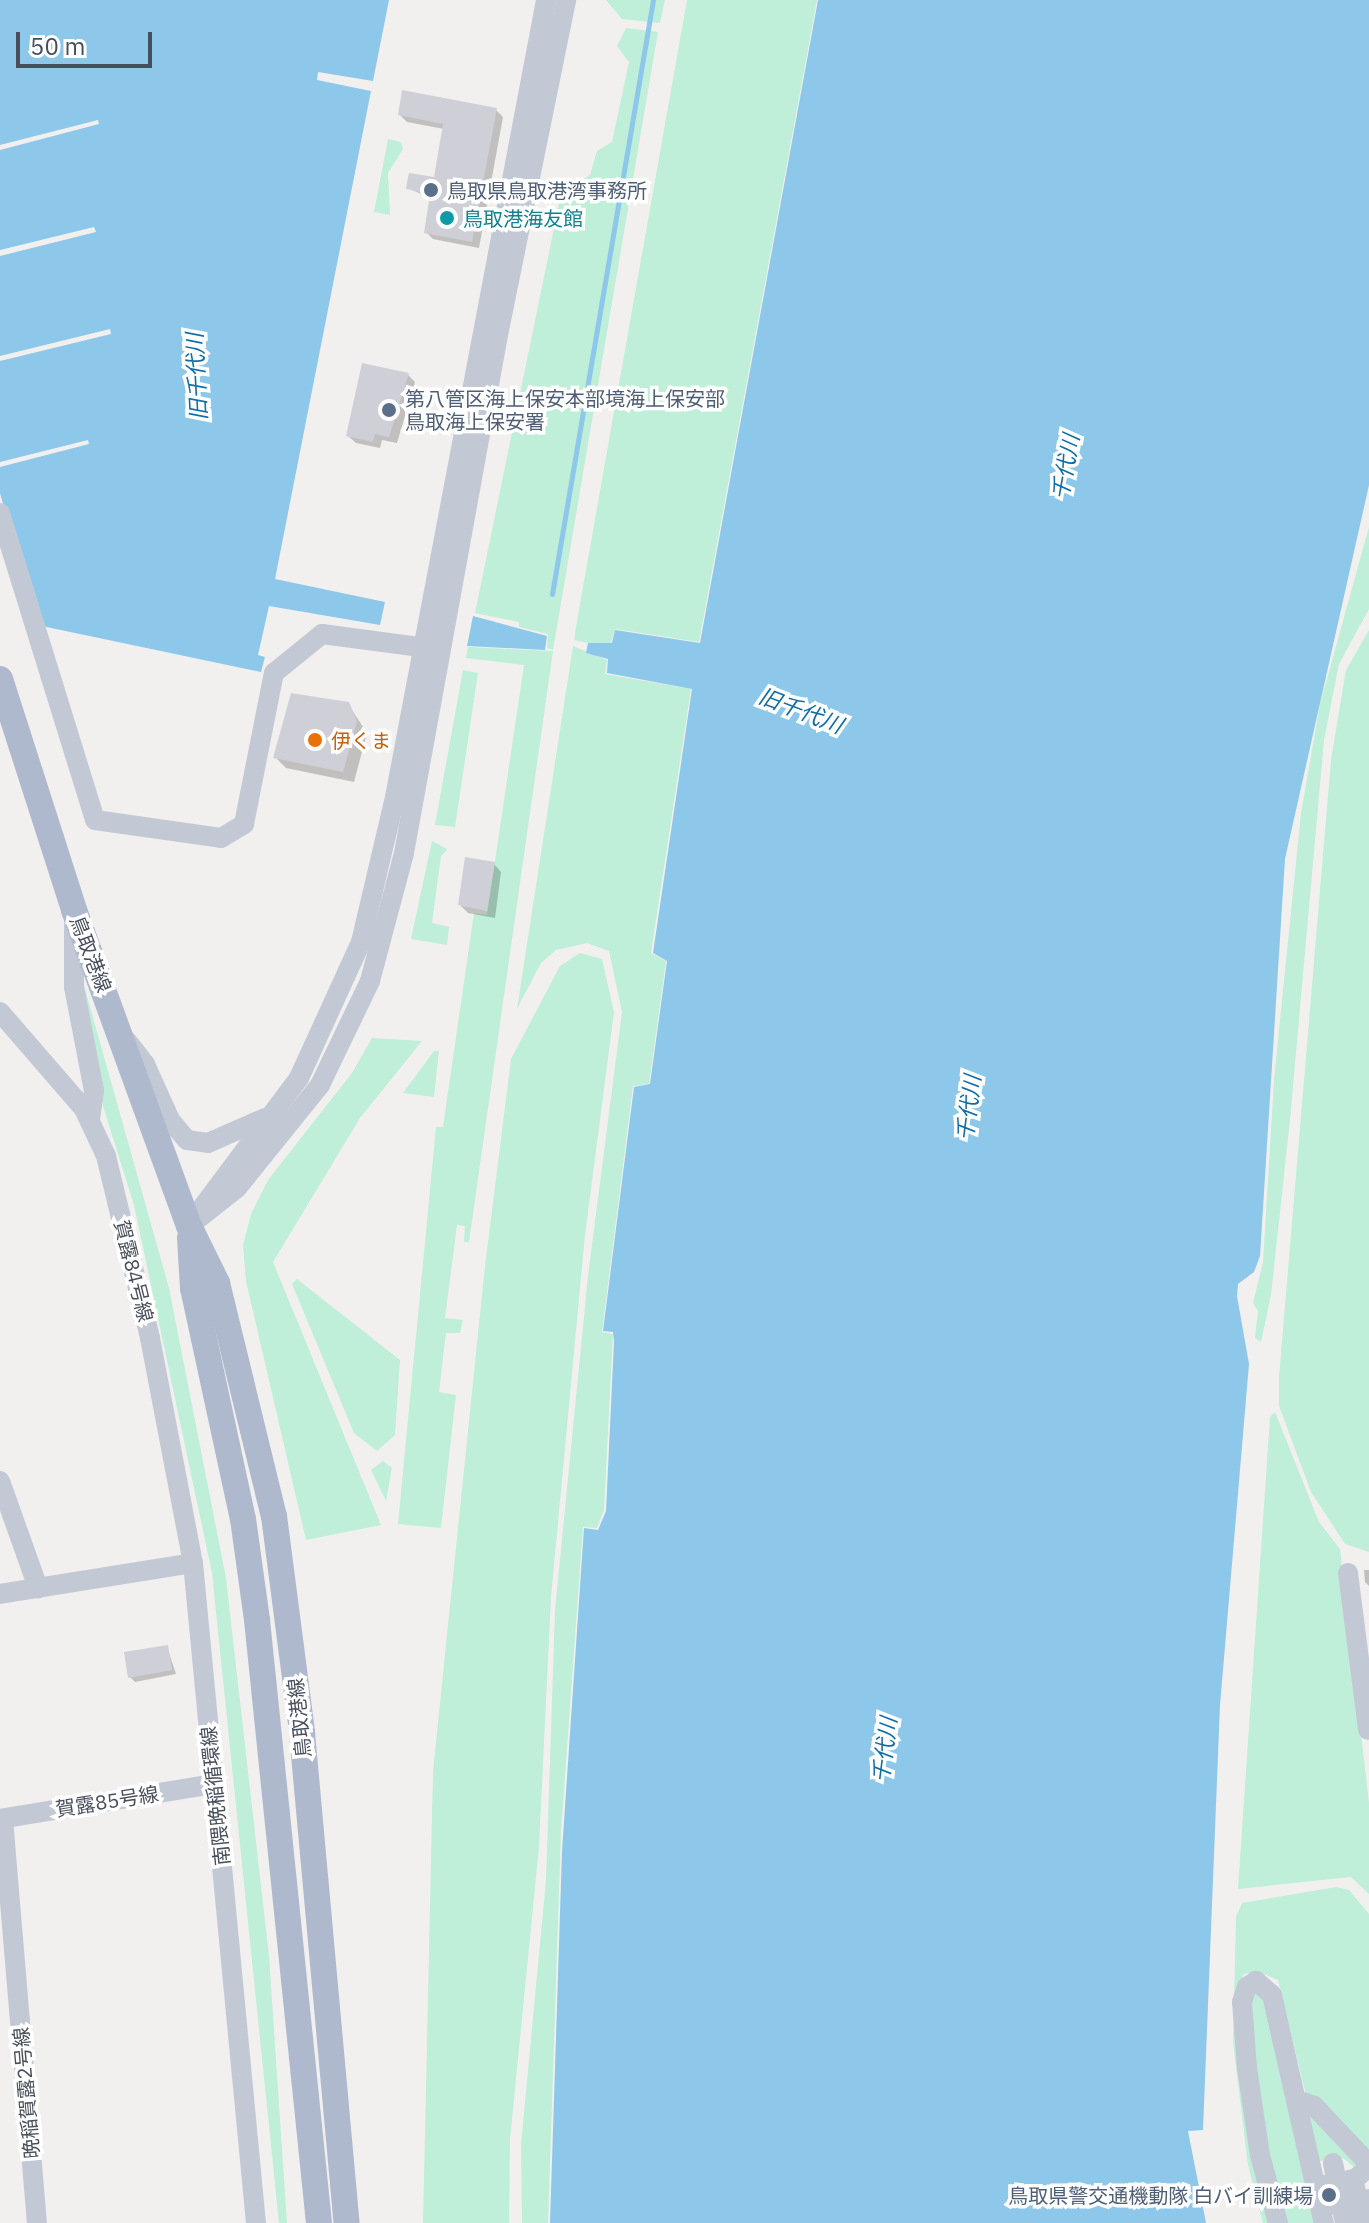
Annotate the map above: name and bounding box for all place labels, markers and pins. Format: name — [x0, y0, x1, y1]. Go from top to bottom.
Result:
place label: 鳥取県鳥取港湾事務所 — [447, 178, 647, 202]
marker: 鳥取県鳥取港湾事務所 — [422, 181, 440, 199]
place label: 鳥取港海友館 — [463, 206, 583, 230]
marker: 鳥取港海友館 — [438, 209, 456, 227]
place label: 第八管区海上保安本部境海上保安部 鳥取海上保安署 — [405, 386, 725, 433]
marker: 第八管区海上保安本部境海上保安部 鳥取海上保安署 — [380, 401, 398, 419]
place label: 伊くま — [331, 728, 391, 752]
marker: 伊くま — [306, 731, 324, 749]
place label: 鳥取県警交通機動隊 白バイ訓練場 — [1008, 2183, 1313, 2207]
marker: 鳥取県警交通機動隊 白バイ訓練場 — [1320, 2186, 1338, 2204]

